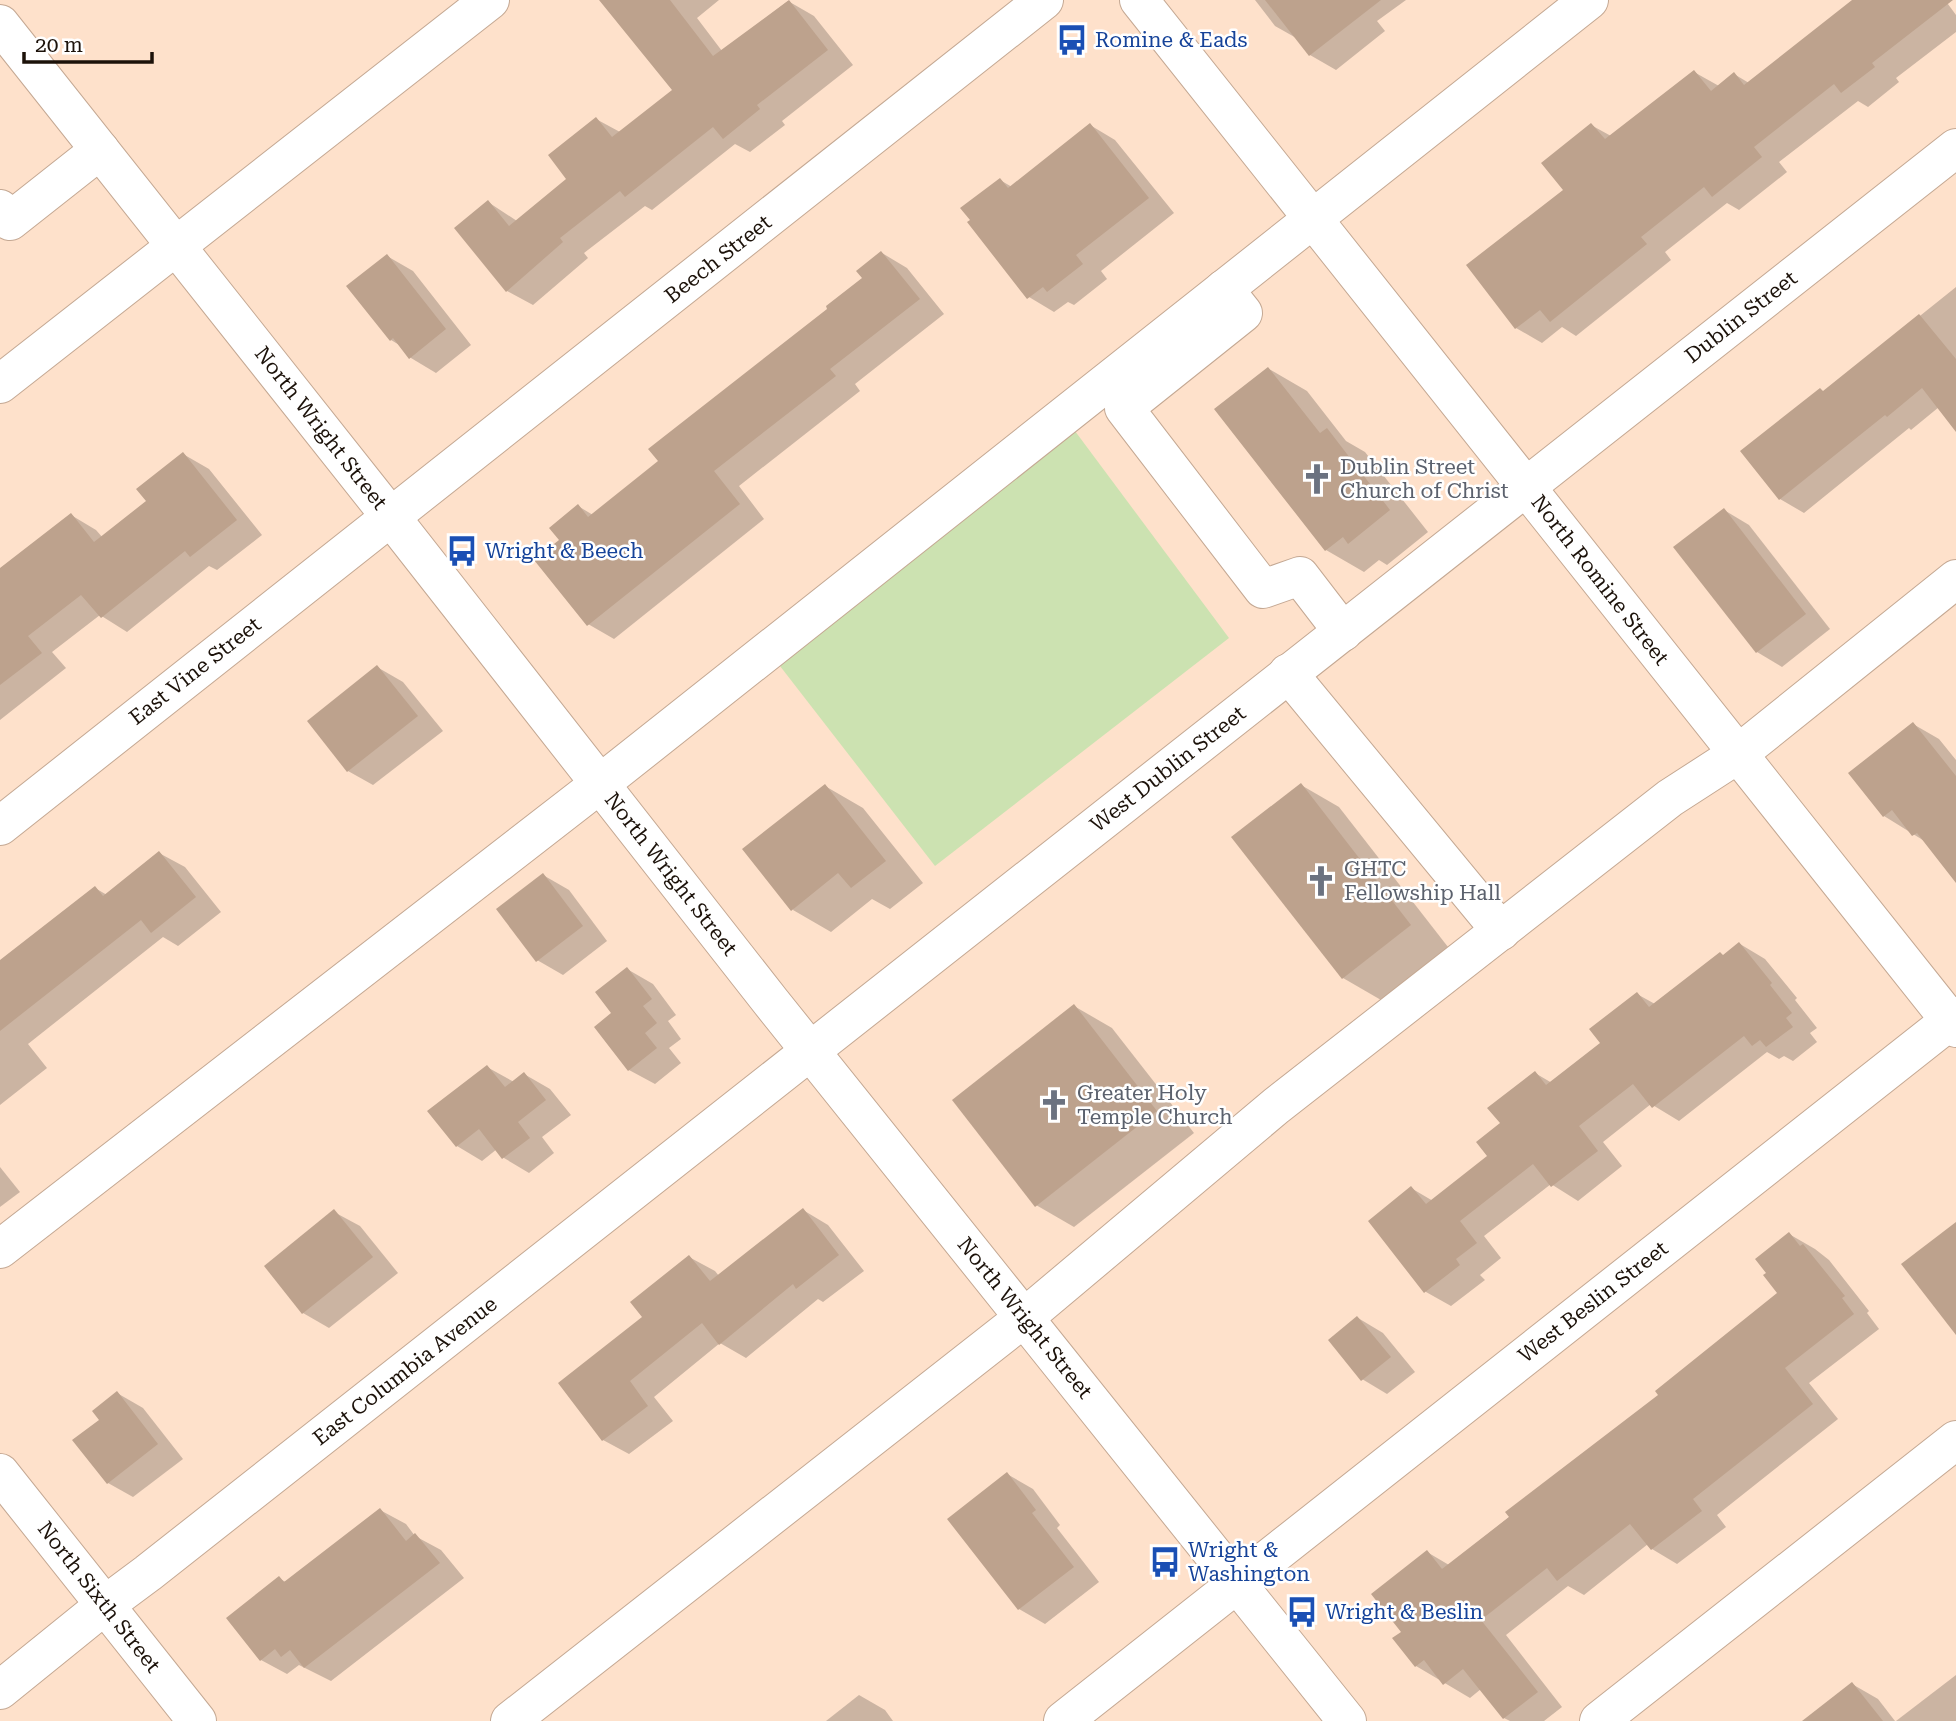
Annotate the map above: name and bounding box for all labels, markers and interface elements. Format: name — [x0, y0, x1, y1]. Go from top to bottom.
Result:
scale bar — [24, 21, 152, 65]
bus stop icon: Romine & Eads — [1055, 23, 1089, 57]
place label: Romine & Eads — [1095, 28, 1248, 52]
text: 20 m — [35, 33, 83, 57]
street label: Beech Street — [660, 210, 776, 308]
street label: Dublin Street — [1680, 266, 1802, 368]
street label: North Wright Street — [250, 342, 392, 514]
place label: Dublin Street Church of Christ — [1340, 455, 1509, 503]
church icon: Dublin Street Church of Christ — [1300, 462, 1334, 496]
street label: North Romine Street — [1526, 490, 1674, 670]
bus stop icon: Wright & Beech — [445, 534, 479, 568]
place label: Wright & Beech — [485, 539, 644, 563]
street label: East Vine Street — [125, 612, 266, 730]
street label: West Dublin Street — [1086, 701, 1250, 837]
street label: North Wright Street — [600, 788, 742, 960]
place label: GHTC Fellowship Hall — [1344, 857, 1501, 905]
church icon: GHTC Fellowship Hall — [1304, 864, 1338, 898]
place label: Greater Holy Temple Church — [1077, 1081, 1233, 1129]
church icon: Greater Holy Temple Church — [1037, 1088, 1071, 1122]
street label: North Wright Street — [953, 1233, 1097, 1403]
street label: West Beslin Street — [1514, 1236, 1673, 1368]
street label: East Columbia Avenue — [308, 1292, 502, 1450]
street label: North Sixth Street — [33, 1517, 165, 1677]
place label: Wright & Washington — [1188, 1538, 1310, 1586]
bus stop icon: Wright & Washington — [1148, 1545, 1182, 1579]
bus stop icon: Wright & Beslin — [1285, 1595, 1319, 1629]
place label: Wright & Beslin — [1325, 1600, 1484, 1624]

